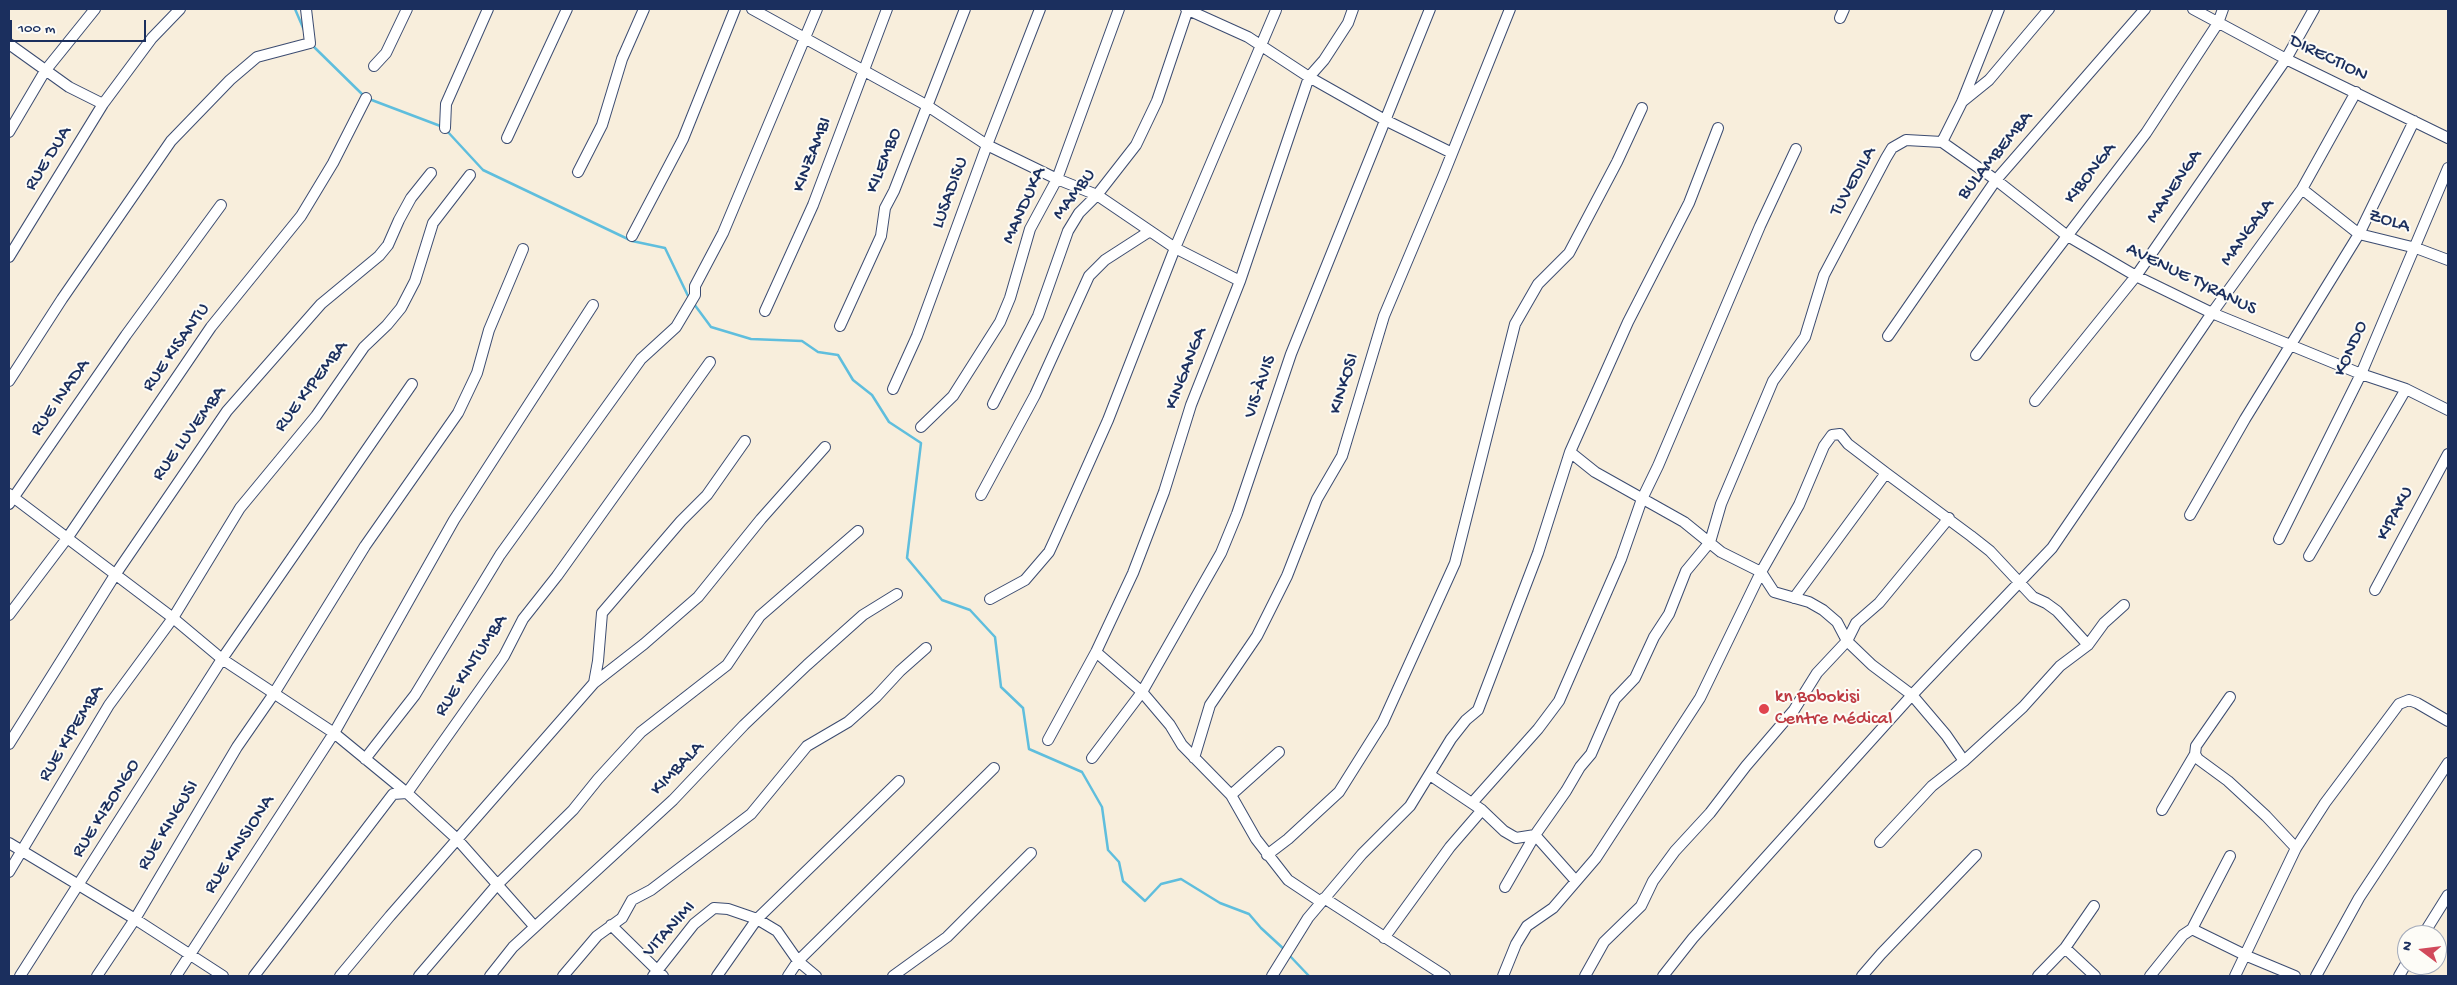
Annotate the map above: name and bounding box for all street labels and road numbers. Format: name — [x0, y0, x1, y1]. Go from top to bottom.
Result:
street label: DIRECTION — [2285, 30, 2371, 88]
street label: BULAMBEMBA — [1953, 107, 2039, 205]
street label: KINZAMBI — [788, 114, 838, 196]
street label: RUE DUA — [20, 123, 78, 195]
street label: KILEMBO — [862, 125, 908, 197]
street label: KIBONGA — [2060, 139, 2122, 209]
street label: TUVEDILA — [1826, 143, 1882, 221]
street label: MANENGA — [2142, 146, 2208, 228]
street label: LUSADISU — [928, 154, 974, 232]
street label: MANDUKA — [998, 164, 1052, 248]
street label: MAMBU — [1048, 165, 1102, 225]
street label: MANGALA — [2216, 195, 2280, 271]
street label: ZOLA — [2366, 205, 2412, 239]
street label: AVENUE TYRANUS — [2122, 238, 2260, 322]
street label: RUE KISANTU — [138, 299, 216, 397]
street label: KONDO — [2330, 318, 2374, 380]
street label: KINGANGA — [1161, 325, 1213, 413]
street label: RUE KIPEMBA — [270, 337, 354, 437]
street label: KINKOSI — [1325, 351, 1365, 417]
street label: VIS-ÀVIS — [1240, 353, 1282, 421]
street label: RUE INADA — [26, 355, 96, 441]
street label: RUE LUVEMBA — [148, 382, 232, 486]
street label: KIPAKU — [2372, 483, 2420, 545]
street label: RUE KINTUMBA — [431, 611, 513, 721]
street label: RUE KIPEMBA — [34, 682, 110, 786]
street label: KIMBALA — [646, 737, 710, 801]
street label: RUE KIZONGO — [68, 756, 146, 862]
street label: RUE KINGUSI — [133, 777, 205, 875]
street label: RUE KINSIONA — [200, 791, 280, 899]
street label: VITANIMI — [639, 897, 701, 963]

